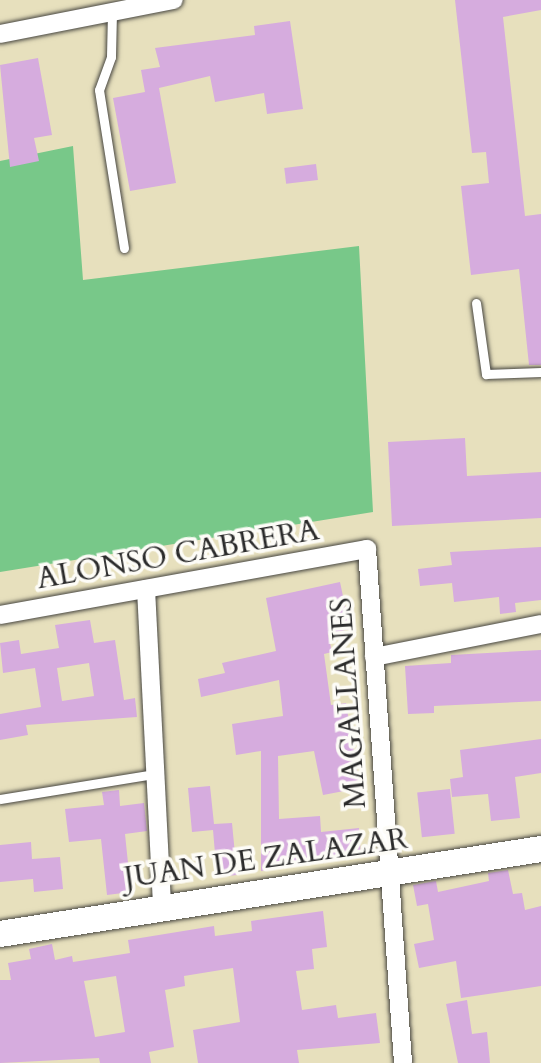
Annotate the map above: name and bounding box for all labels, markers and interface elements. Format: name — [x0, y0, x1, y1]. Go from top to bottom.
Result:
street label: ALONSO CABRERA — [34, 512, 322, 598]
street label: MAGALLANES — [324, 596, 374, 810]
street label: JUAN DE ZALAZAR — [122, 821, 410, 897]

